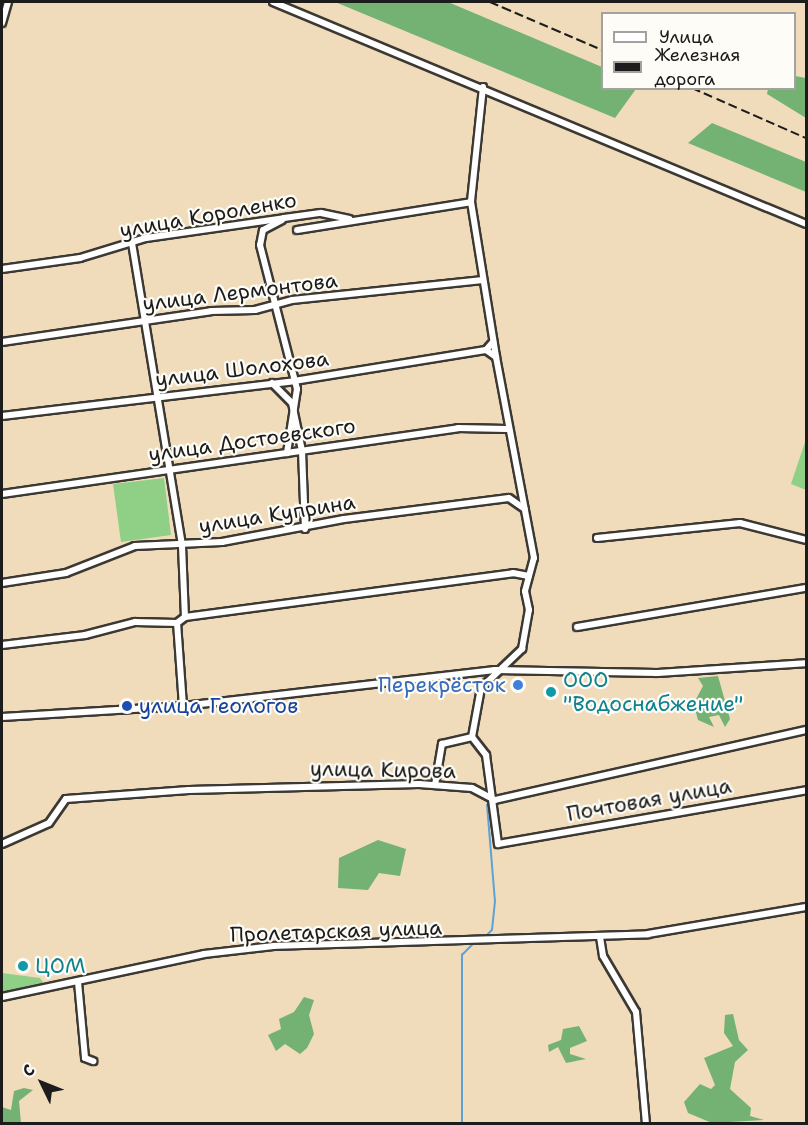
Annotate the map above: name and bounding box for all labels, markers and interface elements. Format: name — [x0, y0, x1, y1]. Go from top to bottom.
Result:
legend — [601, 12, 796, 90]
text: Улица — [659, 25, 713, 49]
text: Железная дорога — [654, 43, 740, 91]
street label: улица Короленко — [118, 187, 298, 243]
street label: улица Лермонтова — [141, 268, 339, 316]
street label: улица Шолохова — [154, 346, 330, 392]
street label: улица Достоевского — [147, 413, 357, 467]
street label: улица Куприна — [197, 489, 357, 539]
place label: ООО "Водоснабжение" — [563, 667, 743, 717]
place label: Перекрёсток — [378, 672, 506, 698]
marker: Перекрёсток — [511, 678, 525, 692]
marker: ООО "Водоснабжение" — [544, 685, 558, 699]
place label: улица Геологов — [139, 693, 298, 719]
marker: улица Геологов — [120, 699, 134, 713]
street label: улица Кирова — [310, 756, 456, 784]
street label: Почтовая улица — [565, 773, 733, 827]
street label: Пролетарская улица — [230, 915, 442, 947]
place label: ЦОМ — [35, 953, 86, 979]
marker: ЦОМ — [16, 959, 30, 973]
north arrow — [12, 1053, 72, 1113]
text: С — [17, 1060, 39, 1081]

